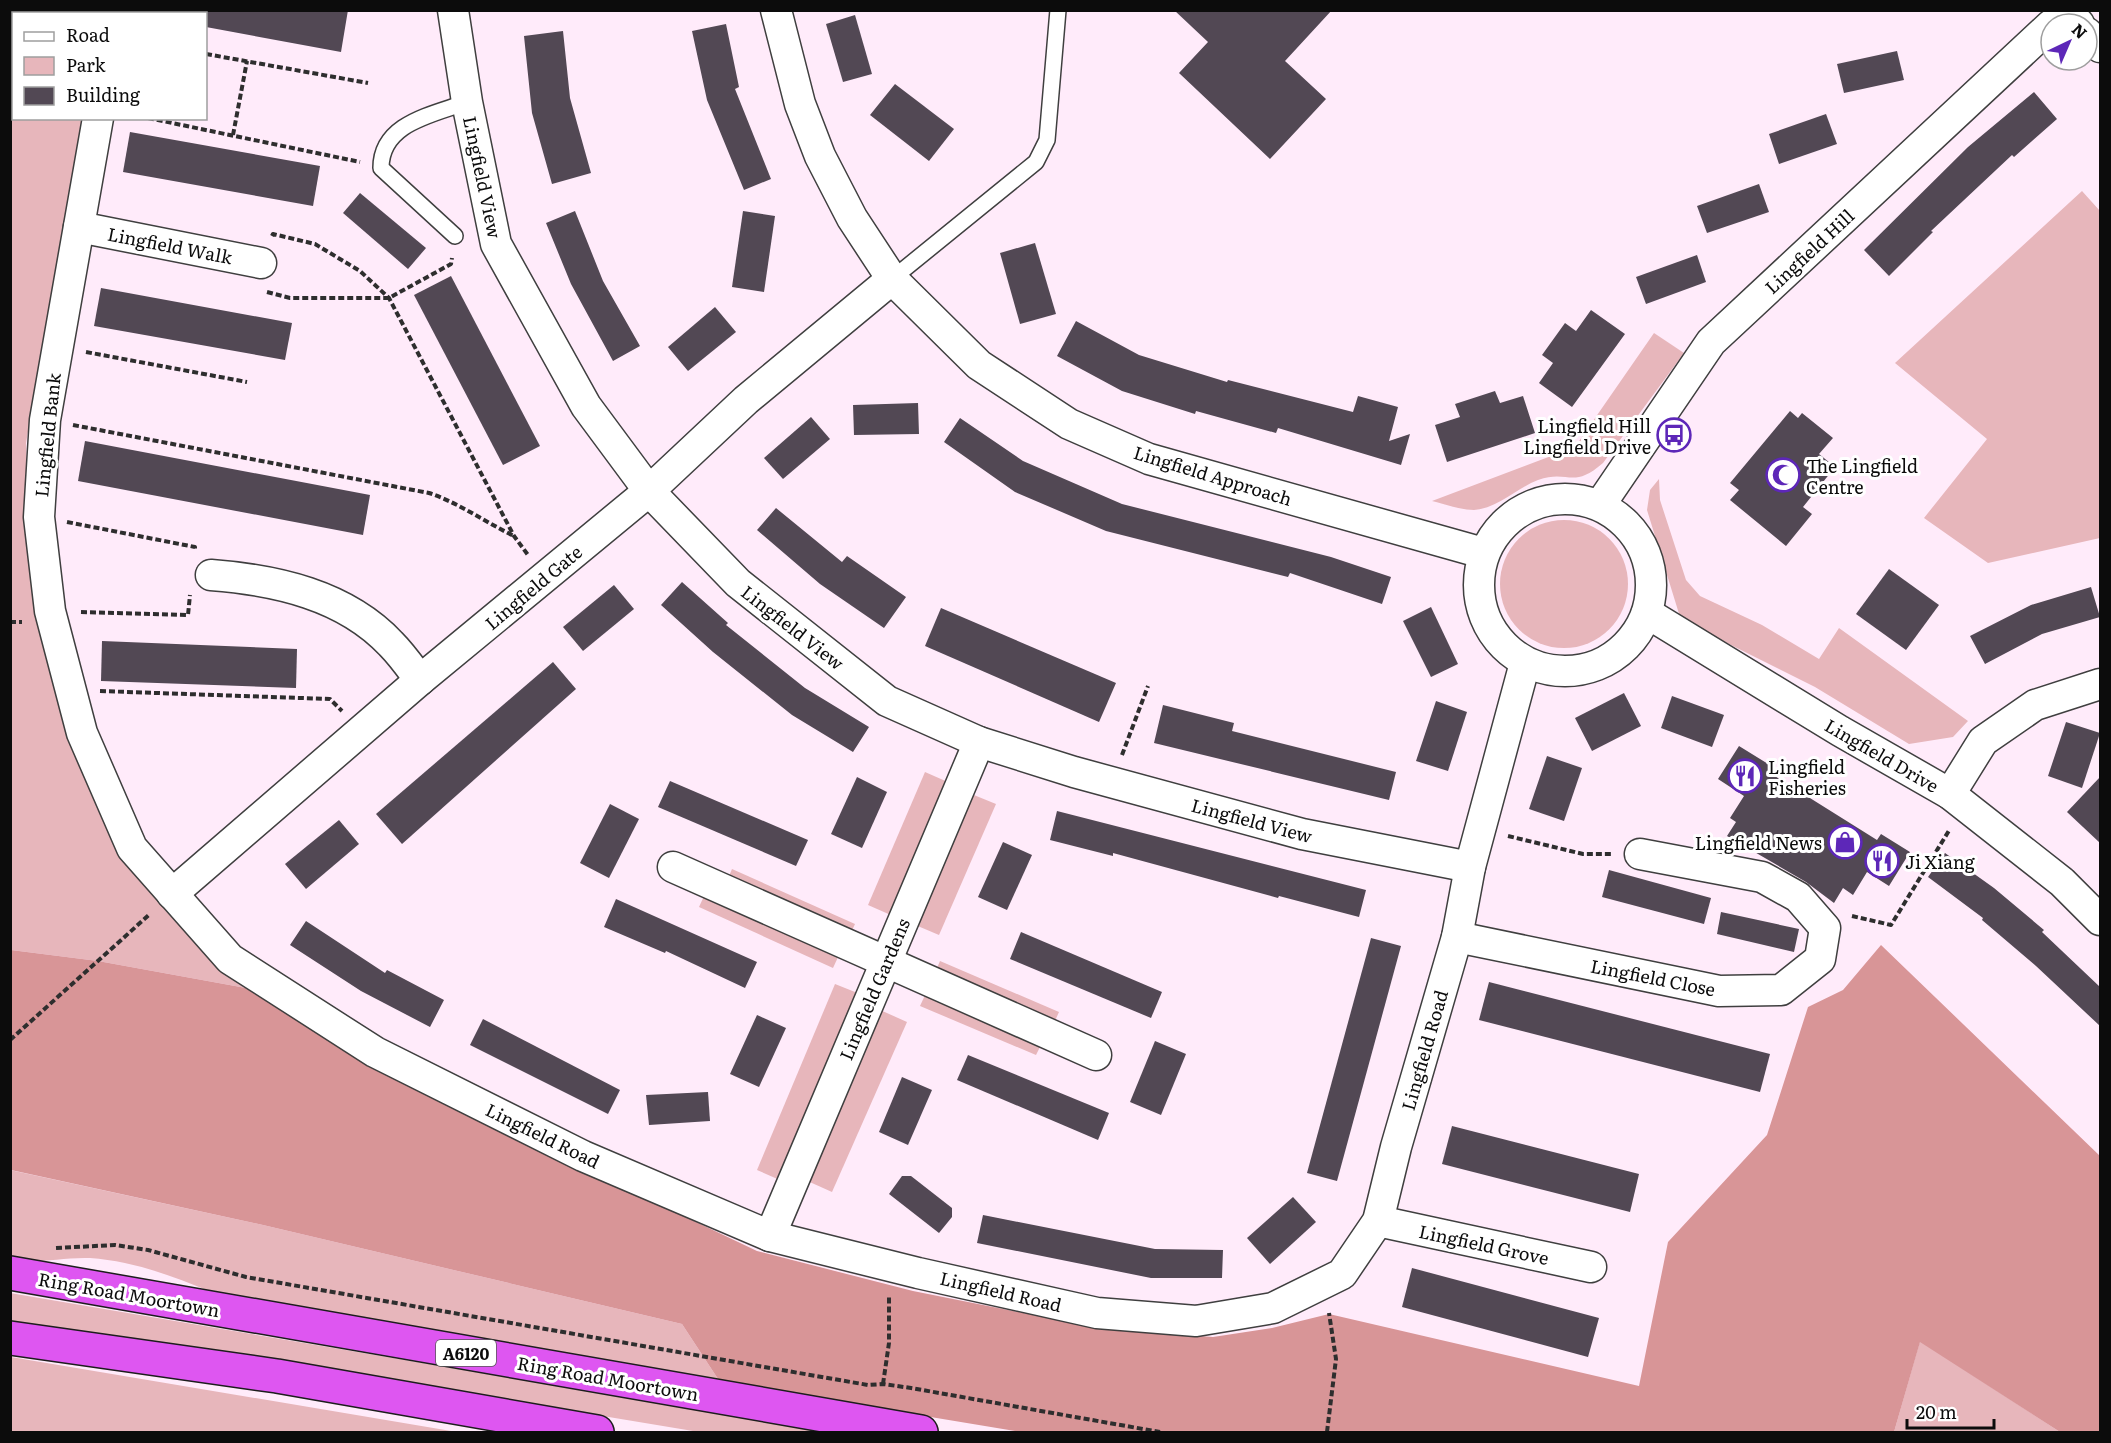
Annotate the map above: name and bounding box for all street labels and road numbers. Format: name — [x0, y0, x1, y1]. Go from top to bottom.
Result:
street label: Lingfield View — [457, 113, 509, 241]
street label: Lingfield Hill — [1758, 202, 1860, 300]
street label: Lingfield Walk — [105, 220, 236, 271]
street label: Lingfield Bank — [27, 371, 67, 498]
street label: Lingfield Approach — [1130, 438, 1296, 512]
street label: Lingfield Gate — [478, 538, 588, 636]
street label: Lingfield View — [736, 578, 851, 676]
street label: Lingfield Drive — [1820, 711, 1944, 799]
street label: Lingfield View — [1189, 791, 1316, 849]
street label: Lingfield Gardens — [832, 914, 916, 1064]
street label: Lingfield Close — [1588, 952, 1718, 1002]
street label: Lingfield Road — [1394, 987, 1454, 1113]
street label: Lingfield Road — [481, 1096, 605, 1174]
street label: Lingfield Grove — [1417, 1217, 1551, 1271]
street label: Lingfield Road — [937, 1264, 1065, 1318]
street label: Ring Road Moortown — [36, 1265, 222, 1323]
road number: A6120 — [436, 1340, 496, 1366]
street label: Ring Road Moortown — [515, 1349, 701, 1407]

